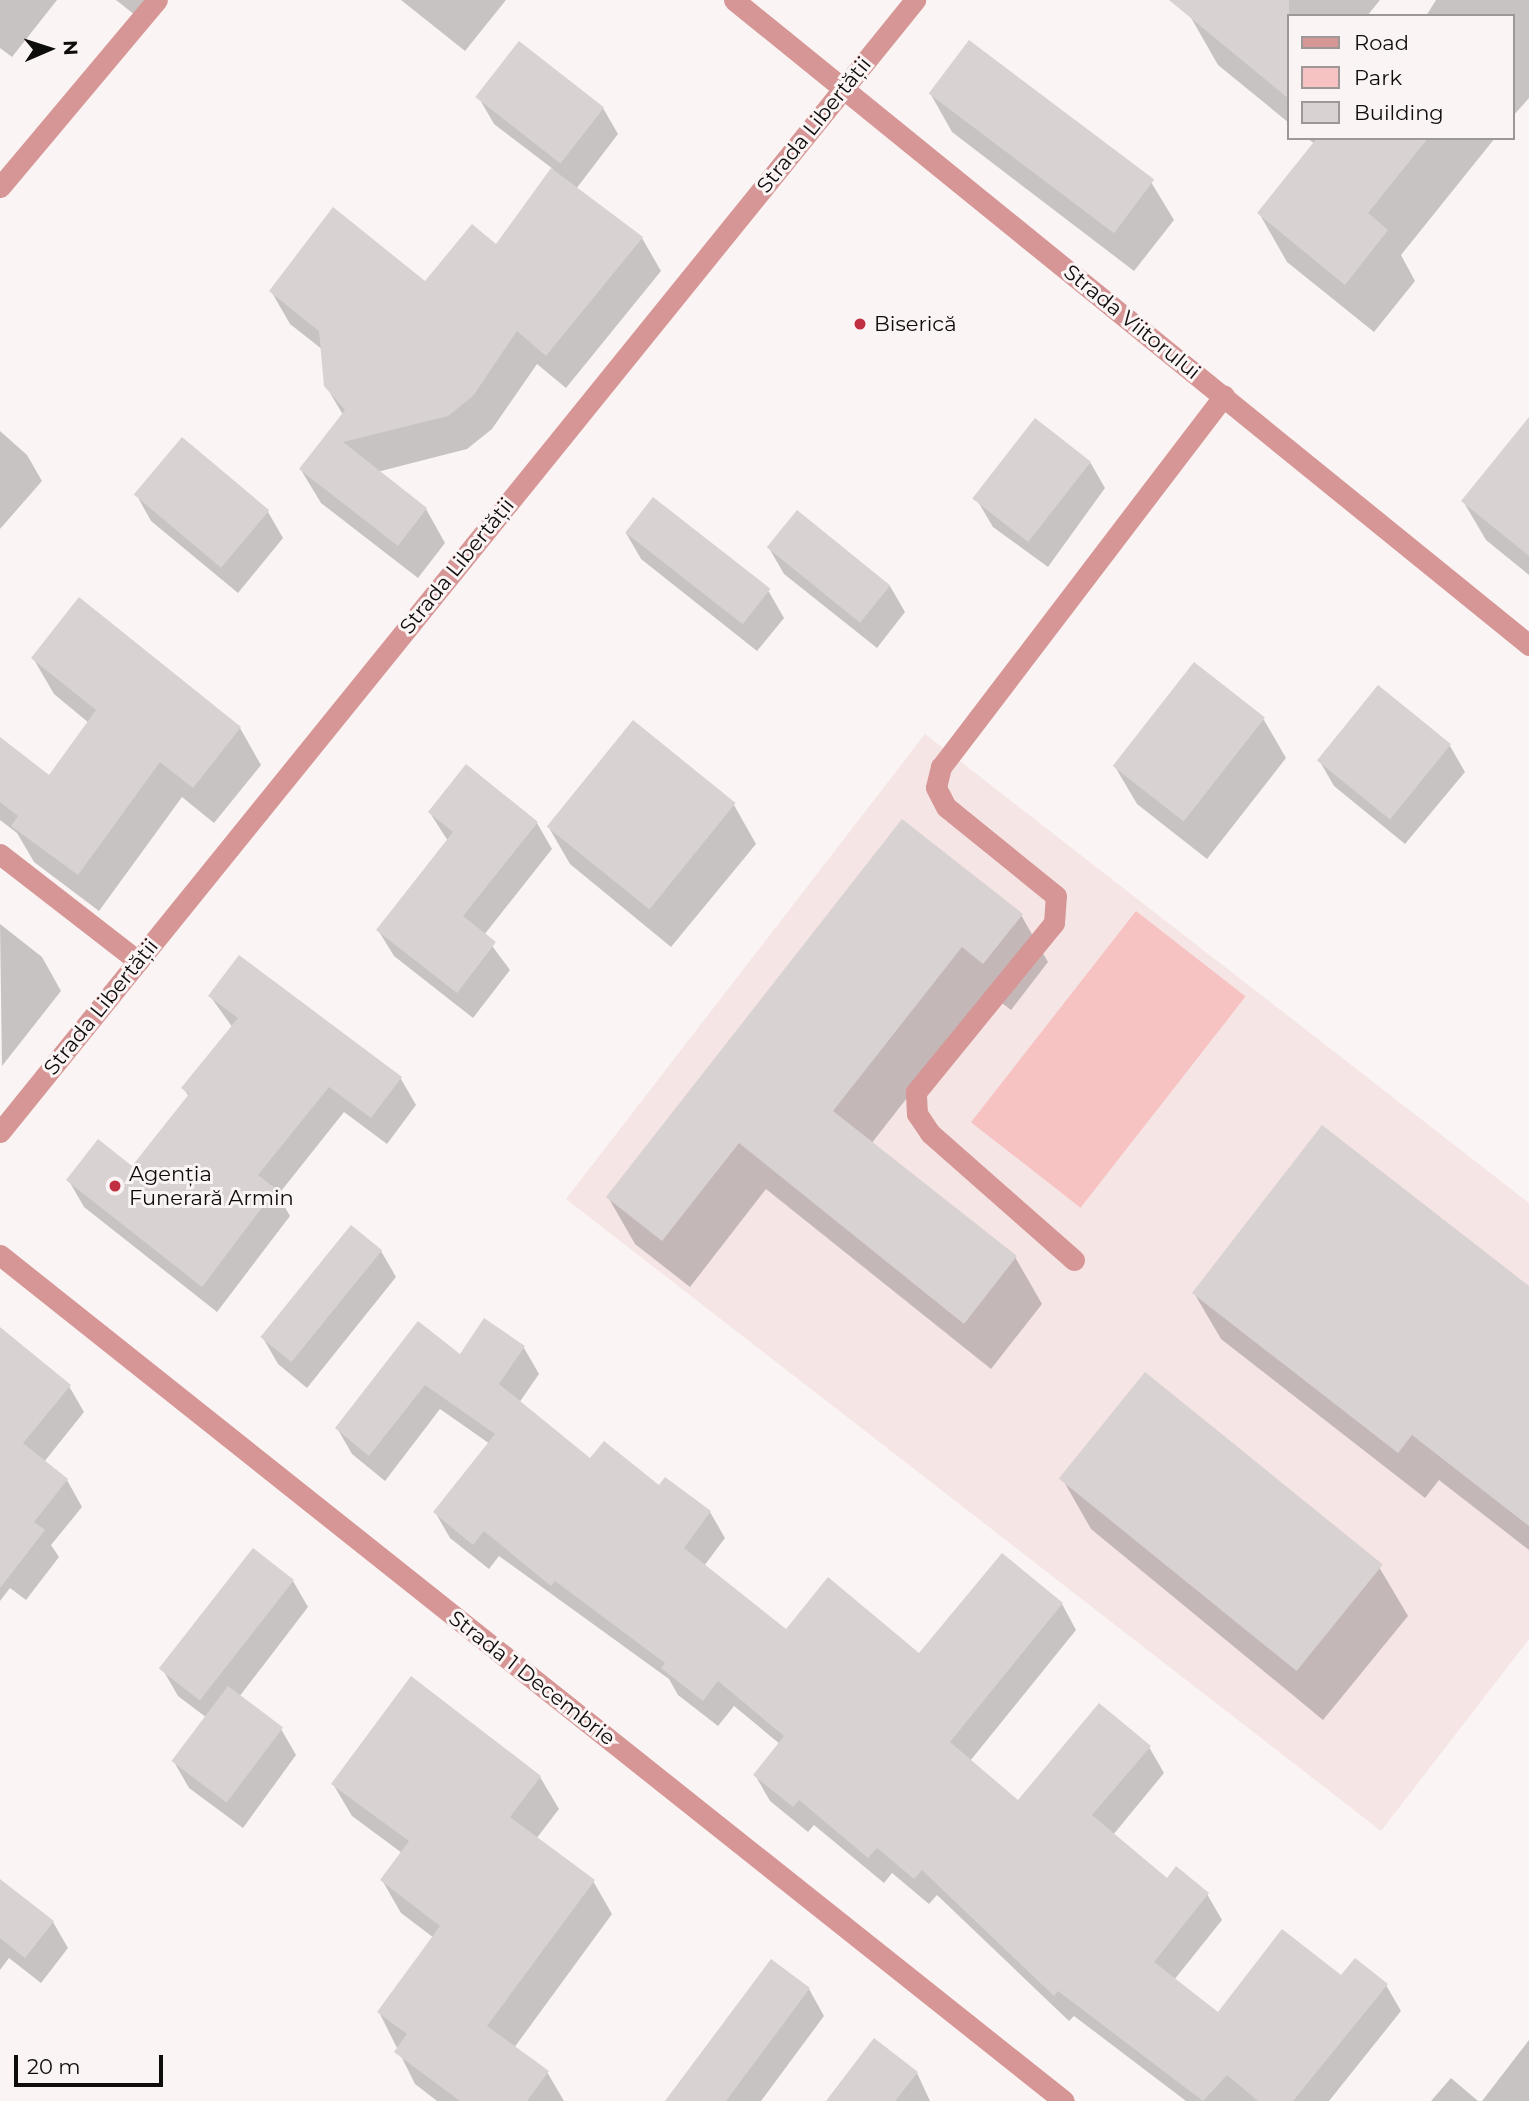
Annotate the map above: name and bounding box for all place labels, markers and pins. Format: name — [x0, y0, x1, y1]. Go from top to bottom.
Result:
place label: Biserică — [874, 311, 957, 337]
marker: Biserică — [852, 316, 868, 332]
place label: Agenția Funerară Armin — [129, 1161, 294, 1211]
marker: Agenția Funerară Armin — [107, 1178, 123, 1194]

